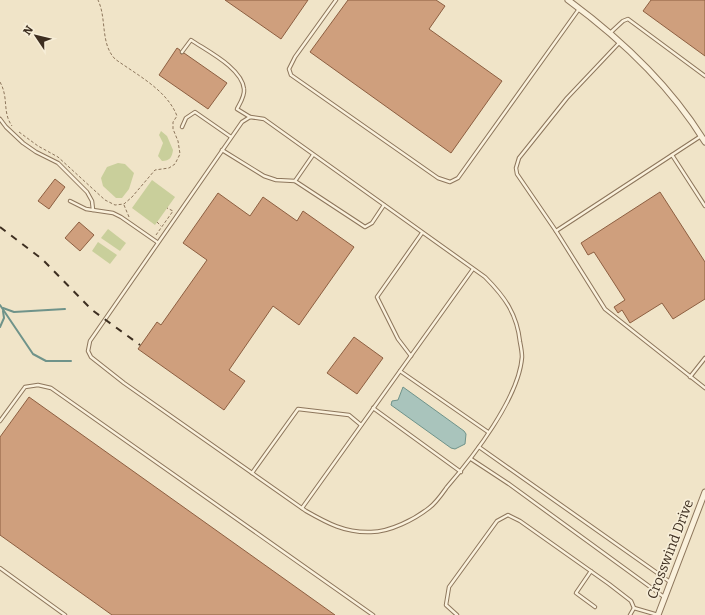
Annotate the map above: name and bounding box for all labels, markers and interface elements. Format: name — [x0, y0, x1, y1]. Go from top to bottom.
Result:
north arrow — [16, 16, 56, 56]
text: N — [20, 23, 36, 38]
street label: Crosswind Drive — [644, 497, 697, 601]

